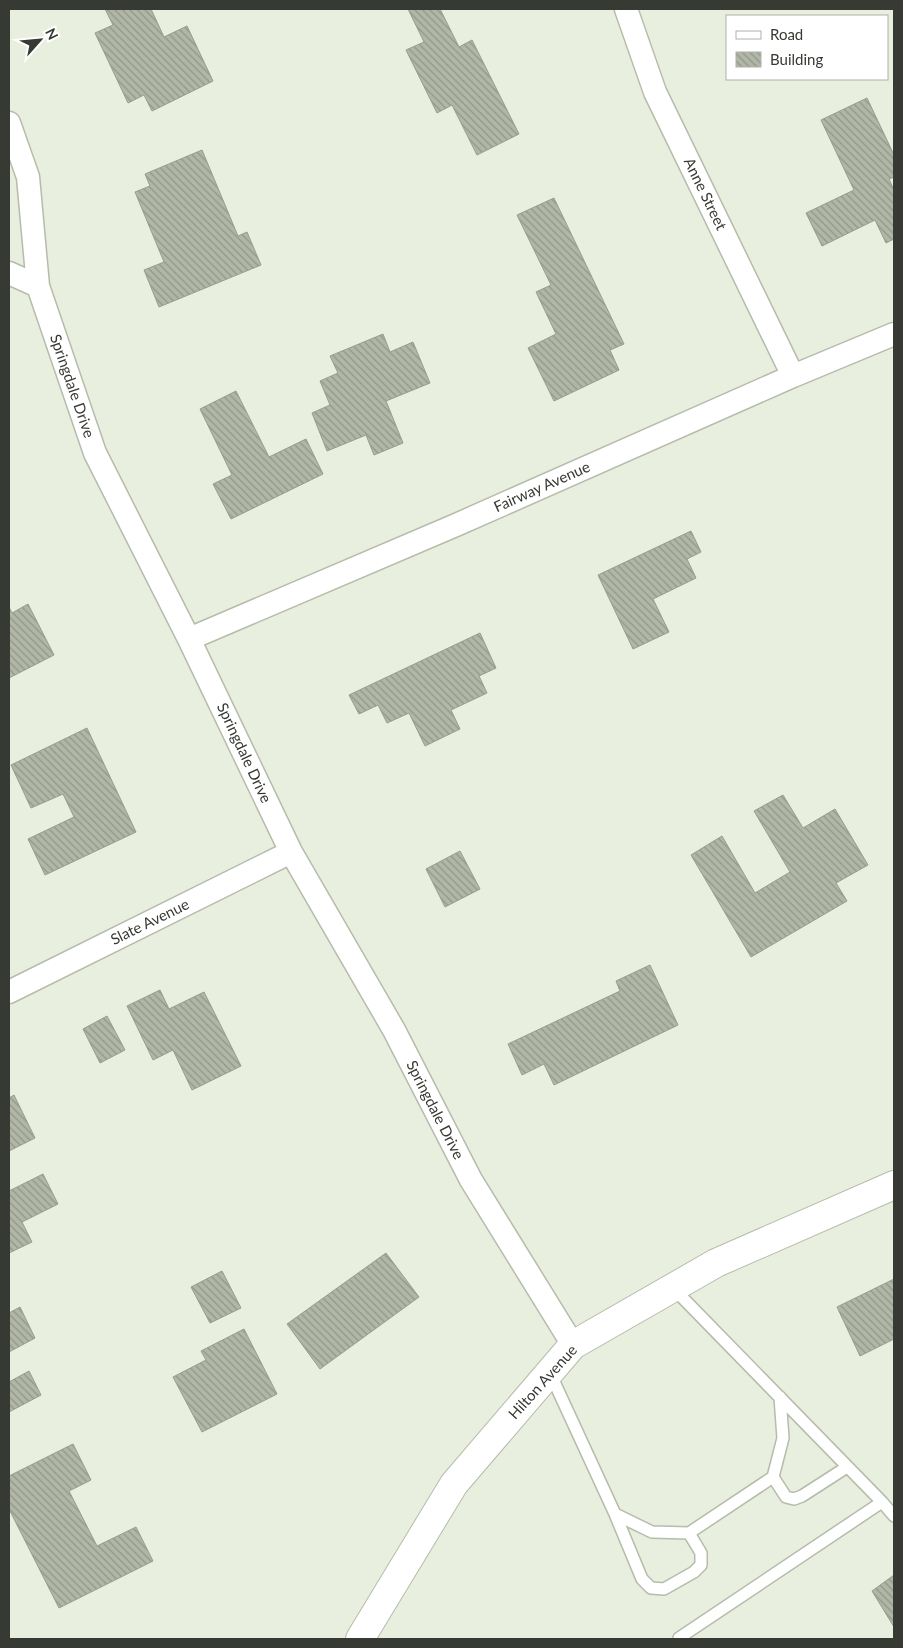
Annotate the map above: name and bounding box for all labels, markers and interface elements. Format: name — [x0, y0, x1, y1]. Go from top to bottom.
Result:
north arrow — [15, 15, 65, 65]
legend — [726, 15, 888, 80]
text: N — [42, 25, 62, 43]
text: Road — [770, 25, 803, 43]
text: Building — [770, 50, 823, 68]
street label: Anne Street — [681, 155, 731, 233]
street label: Springdale Drive — [47, 331, 99, 440]
street label: Fairway Avenue — [491, 457, 592, 515]
street label: Springdale Drive — [214, 700, 276, 806]
street label: Slate Avenue — [107, 894, 192, 948]
street label: Springdale Drive — [403, 1057, 469, 1162]
street label: Hilton Avenue — [504, 1340, 580, 1422]

